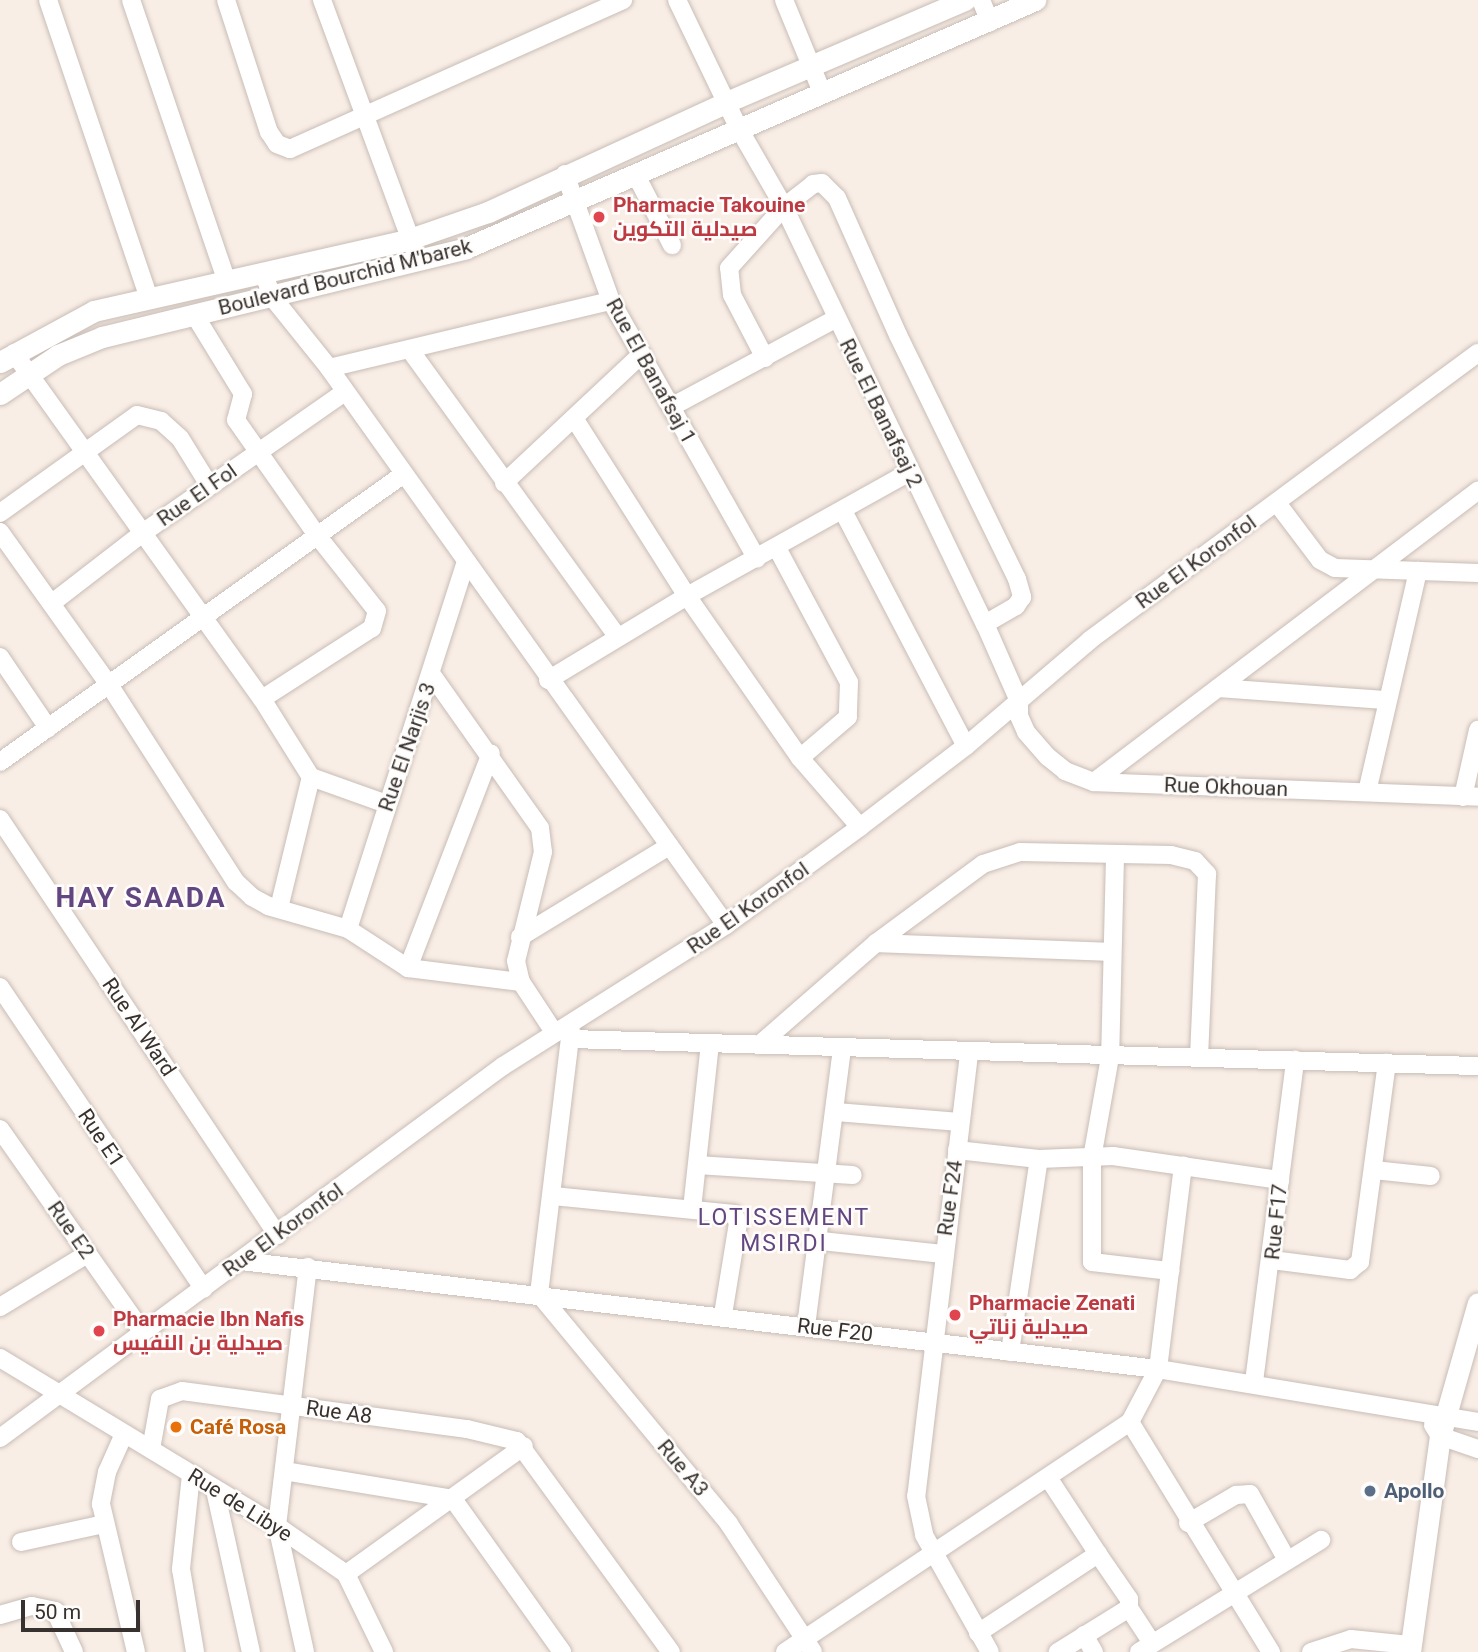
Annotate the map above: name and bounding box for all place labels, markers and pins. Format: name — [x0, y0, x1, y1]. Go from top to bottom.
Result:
place label: Pharmacie Takouine صيدلية التكوين — [613, 192, 806, 242]
marker: Pharmacie Takouine صيدلية التكوين — [591, 209, 607, 225]
place label: Pharmacie Zenati صيدلية زناتي — [969, 1290, 1135, 1340]
place label: Pharmacie Ibn Nafis صيدلية بن النفيس — [113, 1306, 304, 1356]
marker: Pharmacie Zenati صيدلية زناتي — [947, 1307, 963, 1323]
marker: Pharmacie Ibn Nafis صيدلية بن النفيس — [91, 1323, 107, 1339]
place label: Café Rosa — [190, 1414, 286, 1440]
marker: Café Rosa — [168, 1419, 184, 1435]
place label: Apollo — [1384, 1478, 1444, 1504]
marker: Apollo — [1362, 1483, 1378, 1499]

